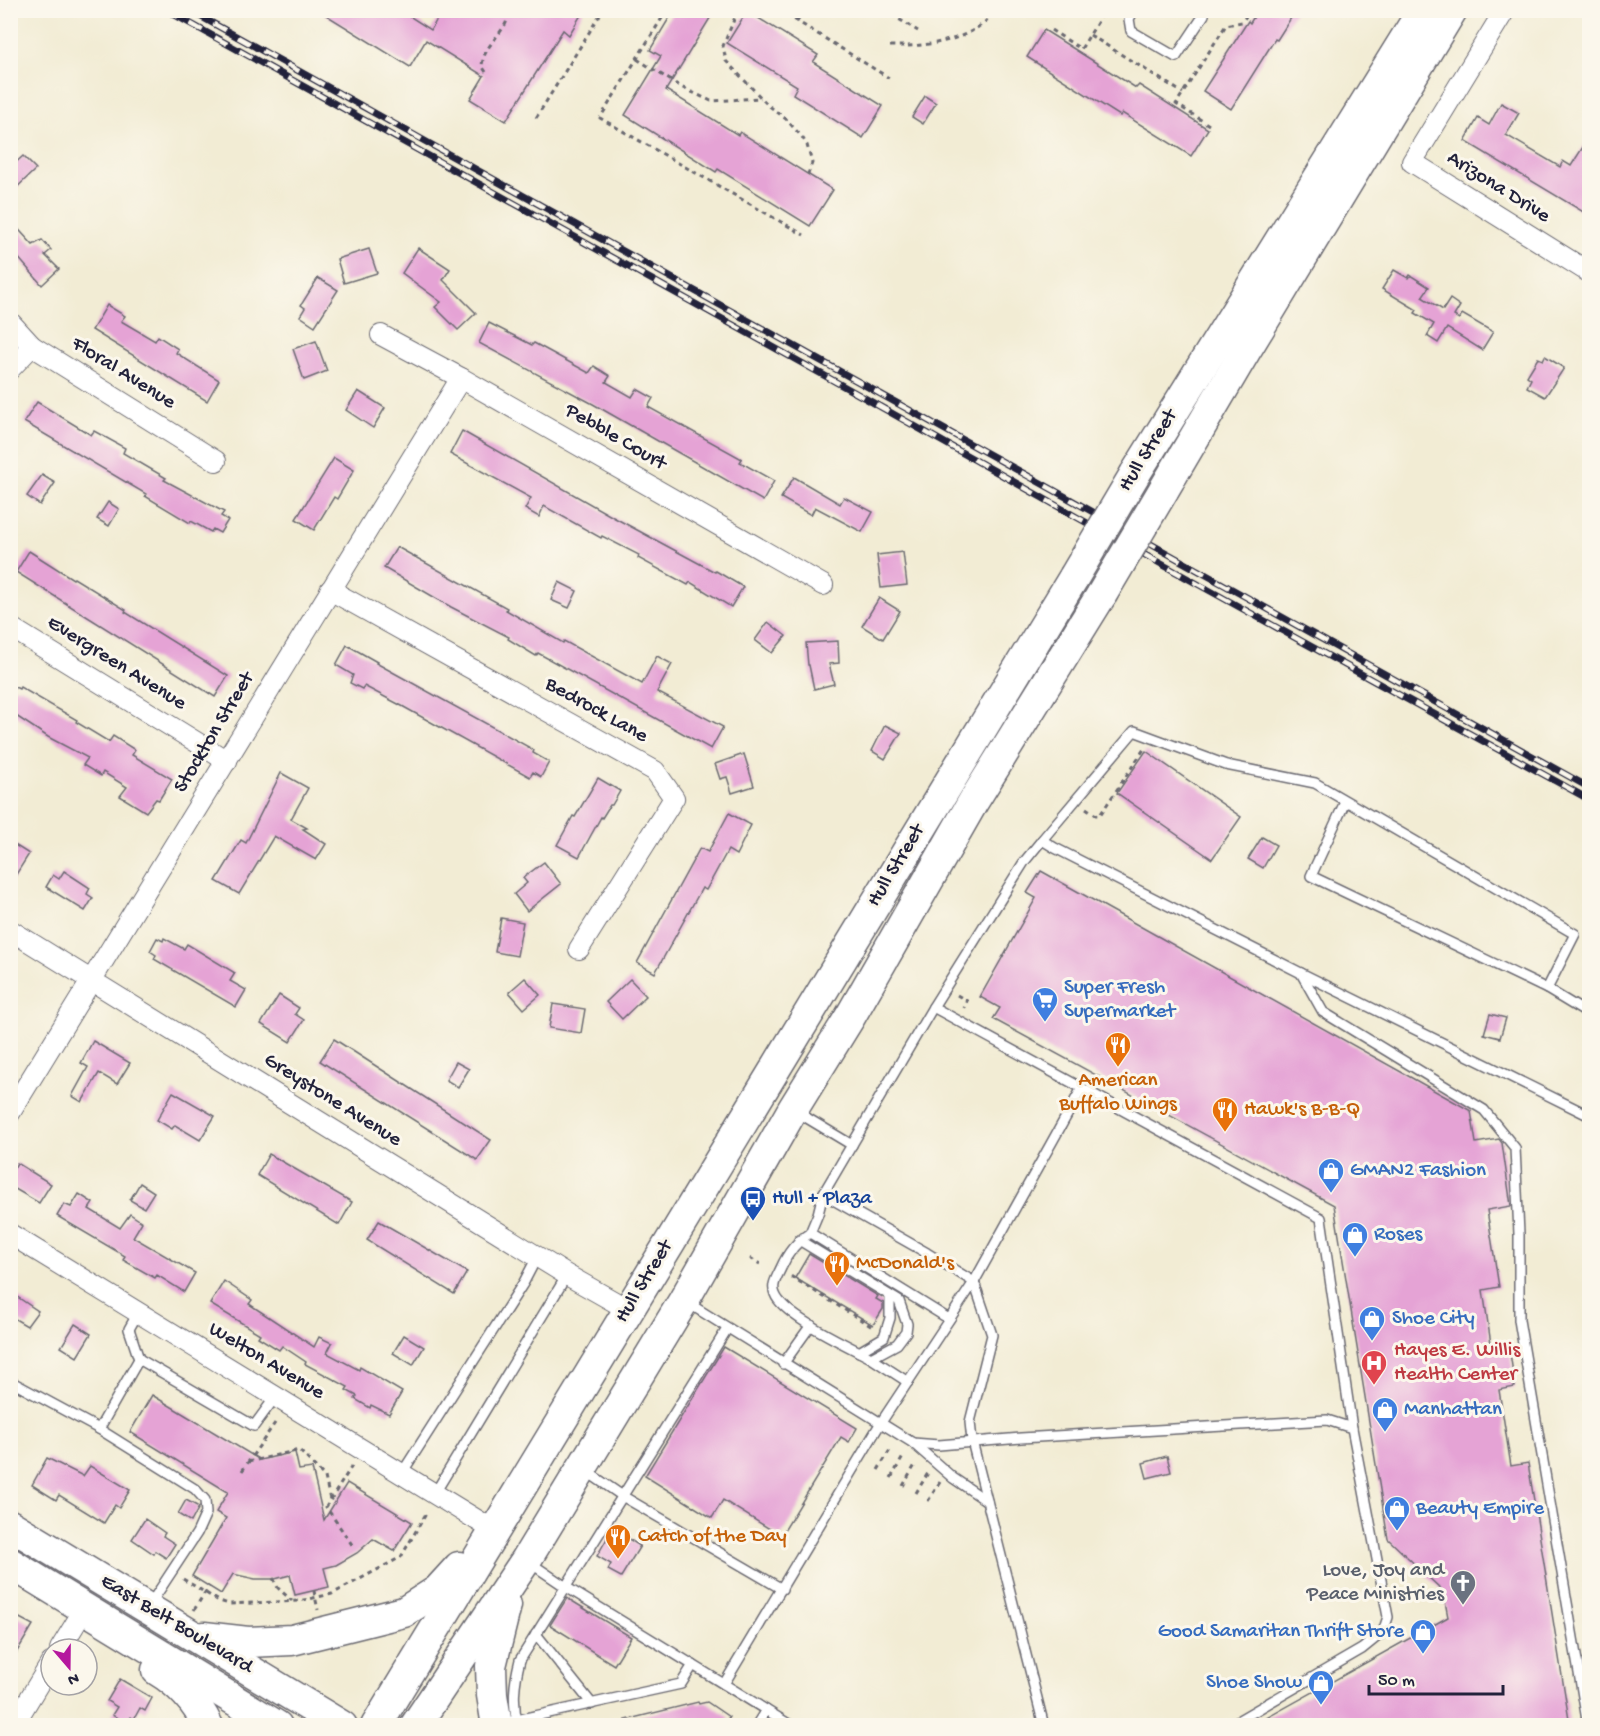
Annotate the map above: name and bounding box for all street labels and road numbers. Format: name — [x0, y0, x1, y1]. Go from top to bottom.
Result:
street label: Arizona Drive — [1442, 146, 1555, 230]
street label: Floral Avenue — [65, 332, 181, 417]
street label: Pebble Court — [559, 398, 672, 478]
street label: Hull Street — [1114, 403, 1185, 497]
street label: Evergreen Avenue — [42, 611, 191, 718]
street label: Stockton Street — [169, 666, 262, 798]
street label: Bedrock Lane — [539, 672, 653, 750]
street label: Hull Street — [863, 818, 933, 912]
street label: Greystone Avenue — [258, 1049, 407, 1154]
street label: Hull Street — [611, 1234, 681, 1328]
street label: Welton Avenue — [203, 1318, 330, 1407]
street label: East Belt Boulevard — [95, 1570, 258, 1681]

